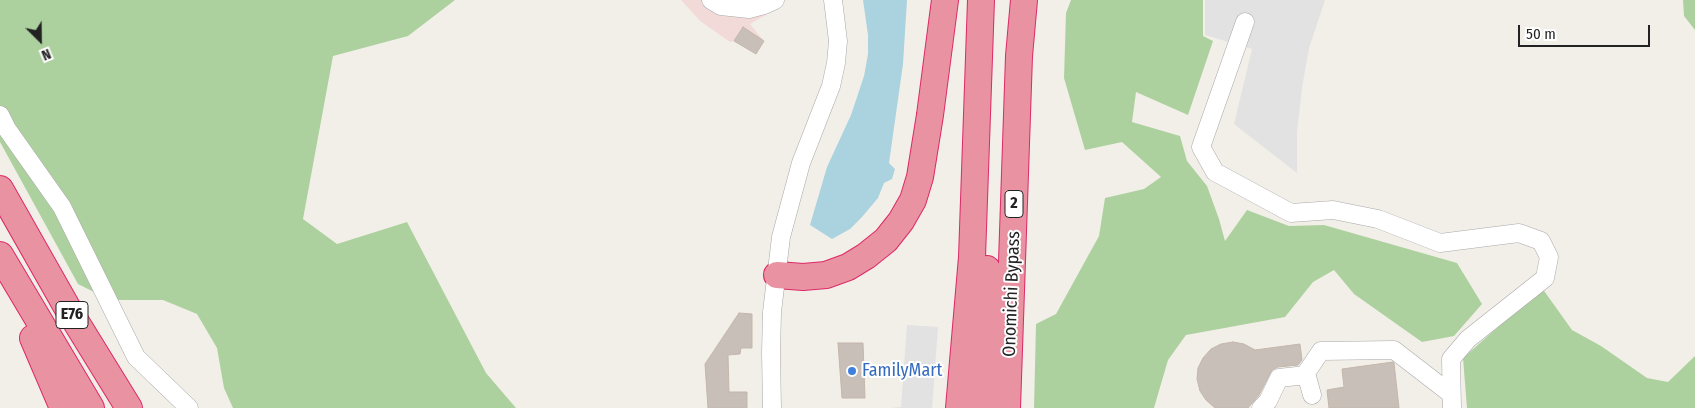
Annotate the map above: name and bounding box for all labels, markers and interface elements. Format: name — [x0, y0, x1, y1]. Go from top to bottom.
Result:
north arrow — [15, 15, 65, 65]
scale bar — [1520, 15, 1652, 47]
text: 50 m — [1526, 25, 1556, 43]
text: N — [39, 45, 53, 64]
road number: 2 — [1005, 190, 1023, 218]
street label: Onomichi Bypass — [999, 231, 1025, 357]
road number: E76 — [56, 302, 88, 328]
place label: FamilyMart — [862, 360, 942, 382]
marker: FamilyMart — [846, 365, 858, 377]

